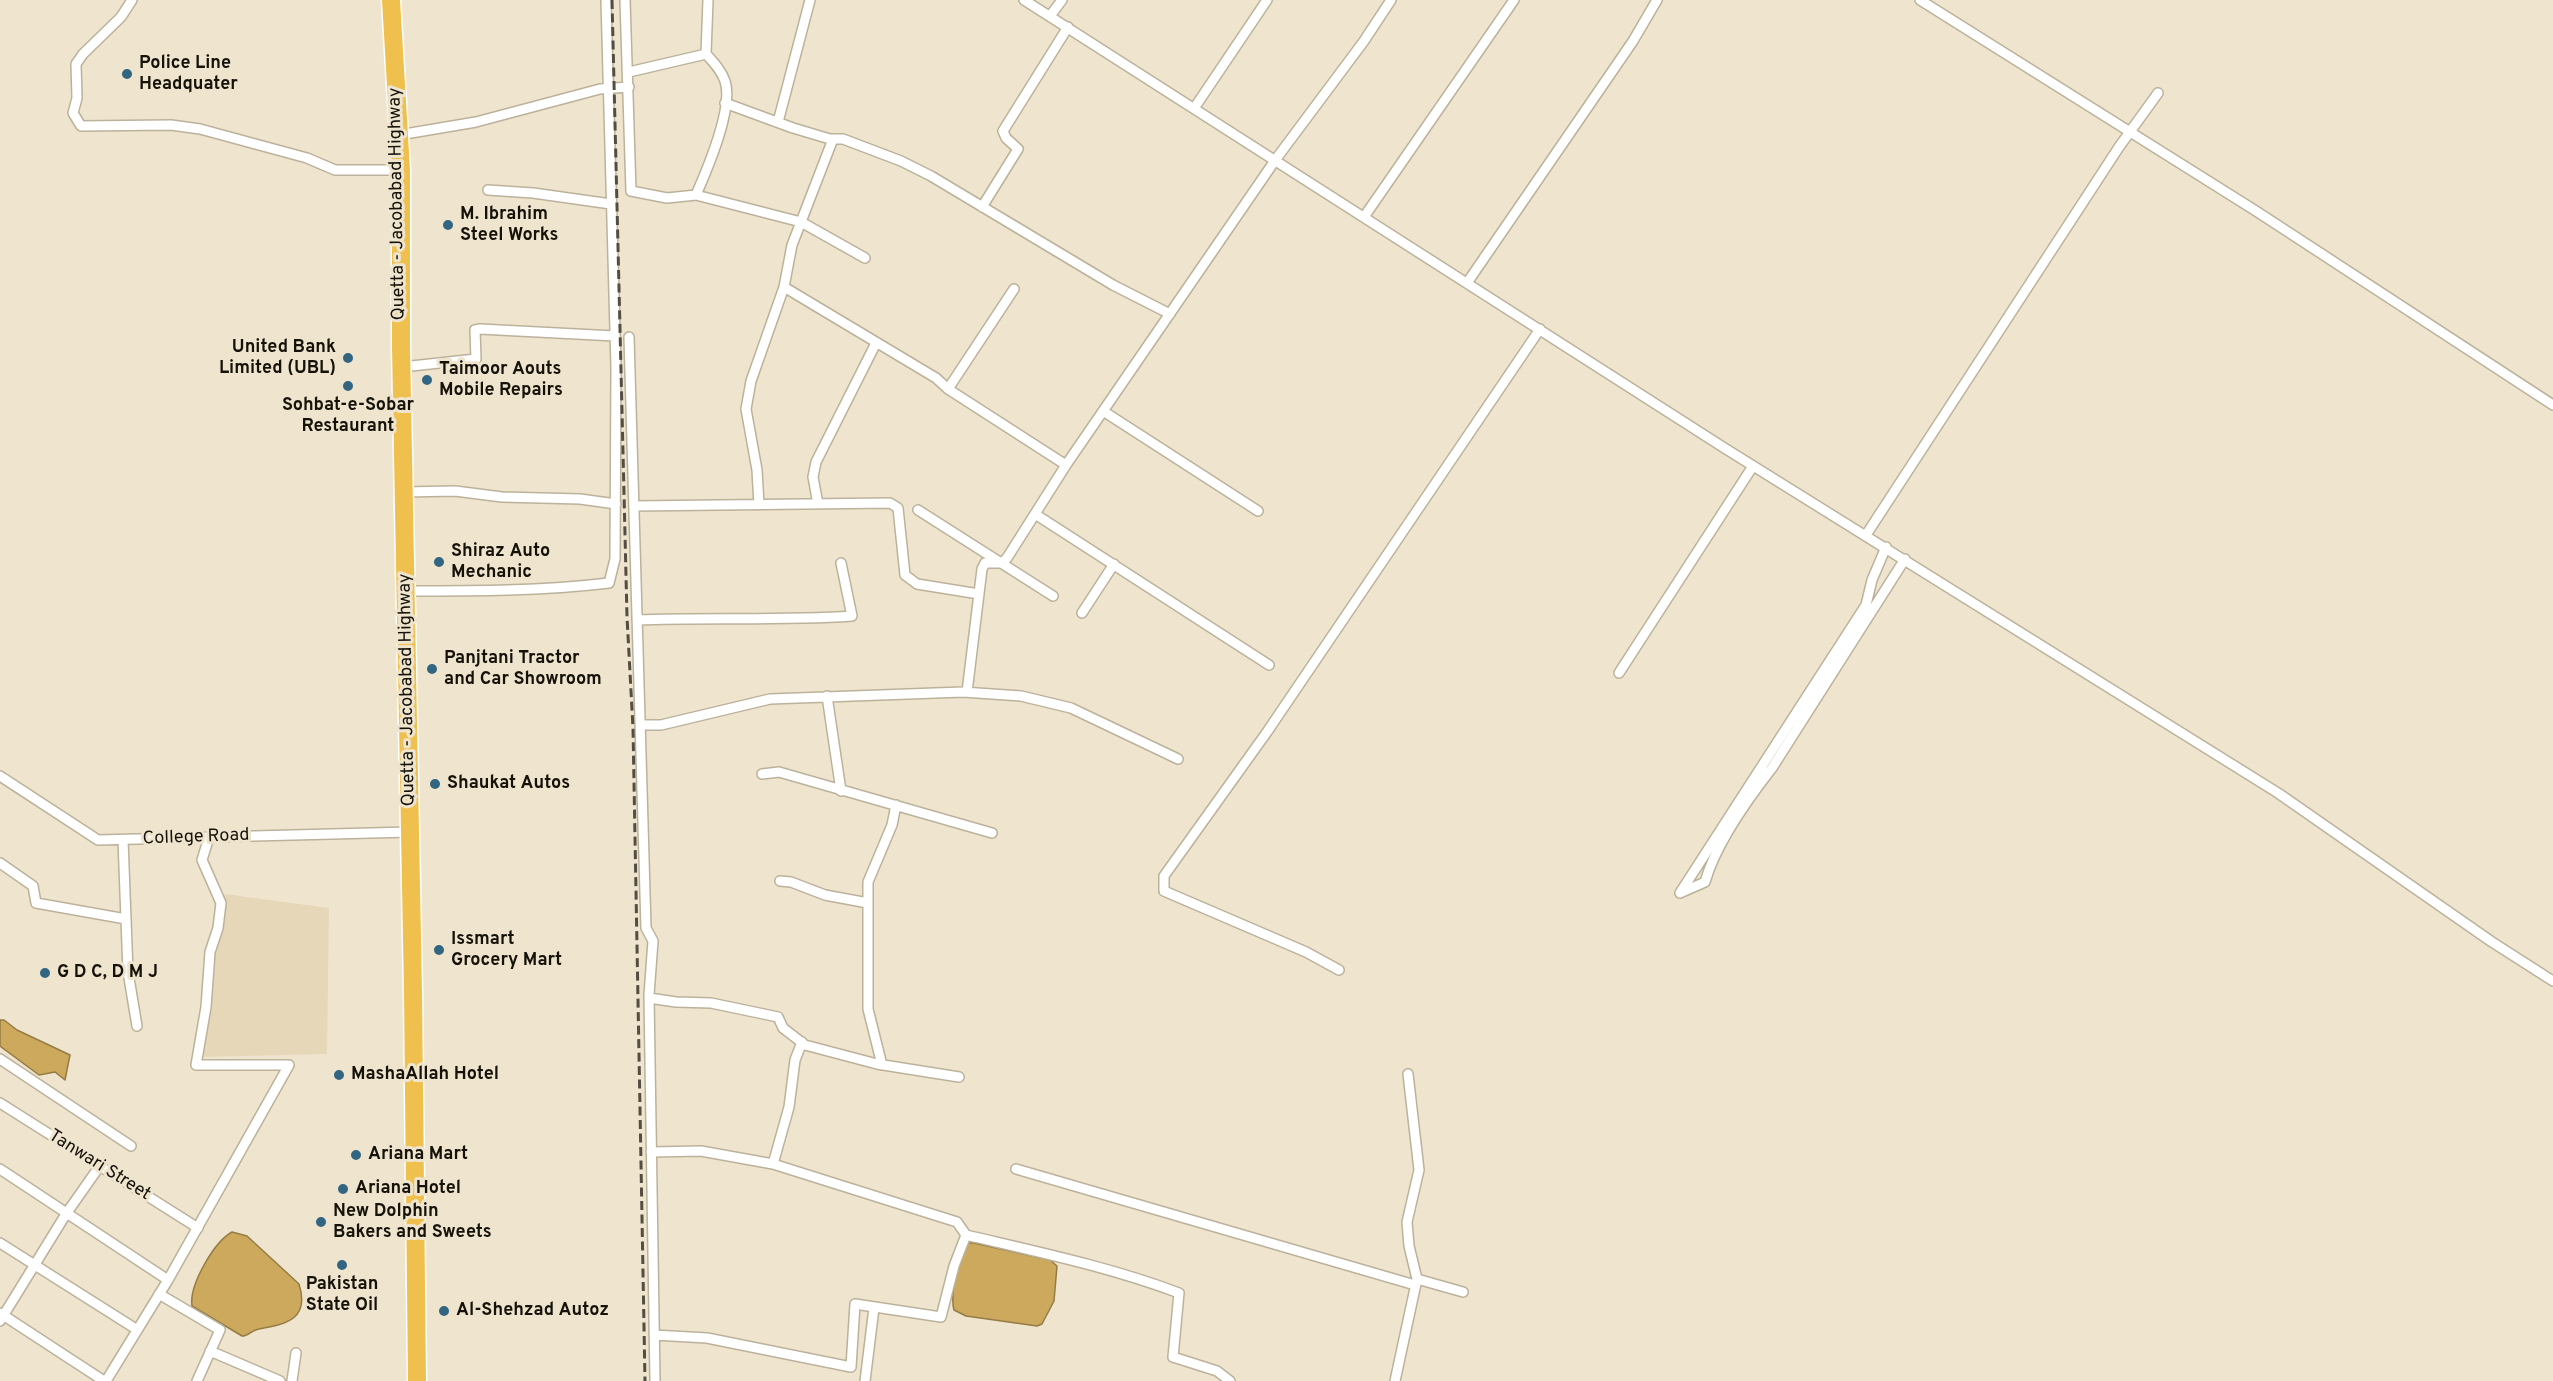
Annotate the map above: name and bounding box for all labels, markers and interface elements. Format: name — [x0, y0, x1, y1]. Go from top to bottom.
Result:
place label: Police Line Headquater — [139, 53, 238, 96]
marker: Police Line Headquater — [120, 67, 134, 81]
street label: Quetta - Jacobabad Highway — [385, 87, 411, 321]
place label: M. Ibrahim Steel Works — [460, 204, 558, 246]
marker: M. Ibrahim Steel Works — [441, 218, 455, 232]
place label: United Bank Limited (UBL) — [219, 337, 336, 380]
marker: United Bank Limited (UBL) — [341, 351, 355, 365]
place label: Taimoor Aouts Mobile Repairs — [439, 359, 563, 401]
marker: Taimoor Aouts Mobile Repairs — [420, 373, 434, 387]
marker: Sohbat-e-Sobar Restaurant — [341, 379, 355, 393]
place label: Sohbat-e-Sobar Restaurant — [282, 395, 414, 438]
place label: Shiraz Auto Mechanic — [451, 541, 550, 584]
marker: Shiraz Auto Mechanic — [432, 555, 446, 569]
street label: Quetta - Jacobabad Highway — [395, 573, 421, 807]
place label: Panjtani Tractor and Car Showroom — [444, 648, 602, 690]
marker: Panjtani Tractor and Car Showroom — [425, 662, 439, 676]
place label: Shaukat Autos — [447, 773, 570, 795]
marker: Shaukat Autos — [428, 777, 442, 791]
street label: College Road — [142, 825, 250, 851]
place label: Issmart Grocery Mart — [451, 929, 562, 972]
marker: Issmart Grocery Mart — [432, 943, 446, 957]
place label: G D C, D M J — [57, 962, 158, 984]
marker: G D C, D M J — [38, 966, 52, 980]
place label: MashaAllah Hotel — [351, 1064, 499, 1086]
marker: MashaAllah Hotel — [332, 1068, 346, 1082]
street label: Tanwari Street — [44, 1126, 154, 1206]
place label: Ariana Mart — [368, 1144, 468, 1166]
marker: Ariana Mart — [349, 1148, 363, 1162]
place label: Ariana Hotel — [355, 1178, 461, 1200]
marker: Ariana Hotel — [336, 1182, 350, 1196]
place label: New Dolphin Bakers and Sweets — [333, 1201, 492, 1244]
marker: New Dolphin Bakers and Sweets — [314, 1215, 328, 1229]
marker: Pakistan State Oil — [335, 1258, 349, 1272]
place label: Pakistan State Oil — [306, 1274, 378, 1316]
place label: Al-Shehzad Autoz — [456, 1300, 609, 1322]
marker: Al-Shehzad Autoz — [437, 1304, 451, 1318]

